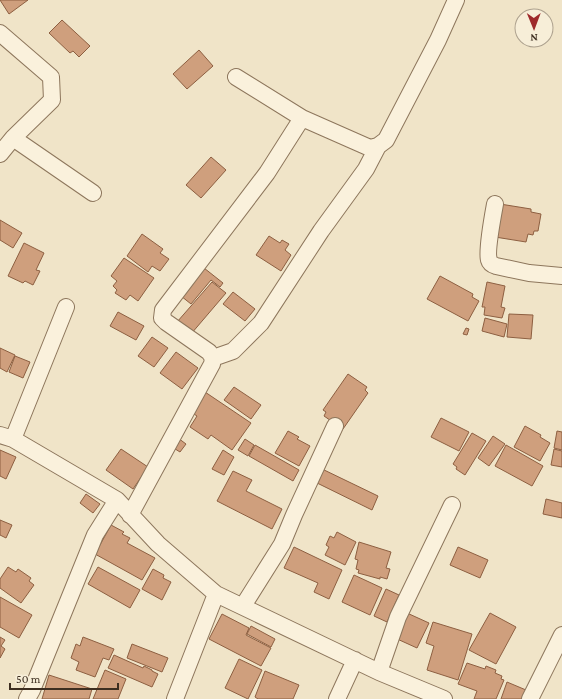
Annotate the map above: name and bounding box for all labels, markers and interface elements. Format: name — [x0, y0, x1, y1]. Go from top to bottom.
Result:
north arrow — [514, 8, 554, 48]
text: N — [530, 32, 538, 44]
scale bar — [10, 665, 118, 691]
text: 50 m — [16, 672, 41, 686]

